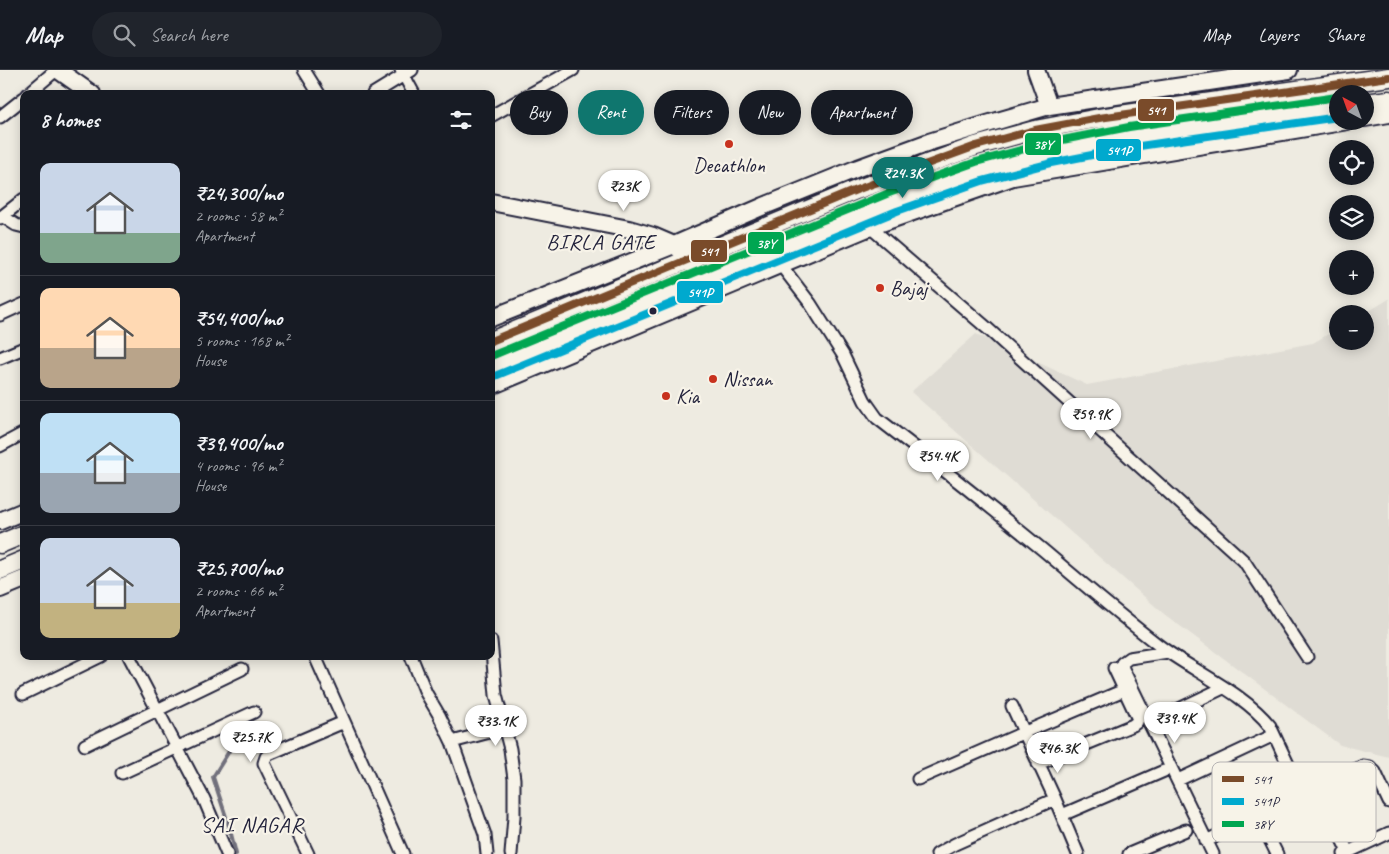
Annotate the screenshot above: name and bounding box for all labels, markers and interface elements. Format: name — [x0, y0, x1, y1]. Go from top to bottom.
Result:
search box — [92, 12, 442, 57]
text: Map — [25, 20, 62, 50]
icon: search — [110, 21, 138, 49]
text: Search here — [150, 23, 228, 47]
text: Map — [1203, 24, 1231, 46]
text: Layers — [1259, 24, 1298, 46]
text: Share — [1326, 24, 1364, 46]
north arrow — [1329, 85, 1374, 130]
map controls — [1329, 85, 1374, 350]
chip: Buy — [510, 90, 568, 135]
chip: Rent — [578, 90, 644, 135]
chip: Filters — [654, 90, 729, 135]
chip: New — [739, 90, 801, 135]
chip: Apartment — [811, 90, 913, 135]
line badge: 541 — [1137, 98, 1175, 122]
text: 541 — [1147, 102, 1167, 119]
icon: filters — [447, 106, 475, 134]
text: 8 homes — [40, 107, 99, 133]
line badge: 38Y — [1024, 132, 1062, 156]
text: 38Y — [1033, 136, 1056, 153]
marker: Decathlon — [723, 138, 735, 150]
line badge: 541P — [1095, 138, 1142, 162]
button: locate — [1329, 140, 1374, 185]
text: 541P — [1106, 142, 1134, 159]
place label: Decathlon — [693, 152, 766, 178]
pin: ₹24.3K — [862, 156, 944, 199]
text: ₹24.3K — [883, 163, 923, 183]
pin: ₹23K — [594, 170, 654, 212]
text: ₹23K — [609, 176, 639, 196]
text: ₹24,300/mo — [195, 180, 283, 206]
icon: home — [80, 183, 140, 243]
button: layers — [1329, 195, 1374, 240]
text: 2 rooms · 58 m² — [195, 206, 281, 226]
text: Apartment — [195, 226, 254, 246]
district label: BIRLA GATE — [546, 228, 658, 256]
line badge: 38Y — [747, 231, 785, 255]
text: 38Y — [756, 235, 779, 252]
line badge: 541 — [690, 239, 728, 263]
text: 541 — [700, 243, 720, 260]
button: + — [1329, 250, 1374, 295]
place label: Bajaj — [890, 275, 930, 301]
line badge: 541P — [676, 280, 724, 304]
marker: Bajaj — [874, 282, 886, 294]
text: 541P — [687, 284, 715, 301]
text: ₹54,400/mo — [195, 305, 282, 331]
button: − — [1329, 305, 1374, 350]
unlabelled marker — [648, 306, 658, 316]
icon: home — [80, 308, 140, 368]
text: 5 rooms · 168 m² — [195, 331, 289, 351]
text: House — [195, 351, 226, 371]
place label: Nissan — [723, 366, 774, 392]
marker: Nissan — [707, 373, 719, 385]
place label: Kia — [676, 383, 701, 409]
marker: Kia — [660, 390, 672, 402]
pin: ₹59.9K — [1050, 398, 1132, 440]
text: ₹59.9K — [1071, 404, 1111, 424]
text: ₹39,400/mo — [195, 430, 283, 456]
icon: home — [80, 433, 140, 493]
pin: ₹54.4K — [897, 440, 979, 482]
text: ₹54.4K — [918, 446, 958, 466]
text: 4 rooms · 96 m² — [195, 456, 281, 476]
text: House — [195, 476, 226, 496]
text: ₹25,700/mo — [195, 555, 282, 581]
icon: home — [80, 558, 140, 618]
text: 2 rooms · 66 m² — [195, 581, 281, 601]
text: Apartment — [195, 601, 254, 621]
pin: ₹39.4K — [1134, 702, 1216, 744]
pin: ₹33.1K — [455, 704, 537, 747]
text: ₹39.4K — [1155, 708, 1195, 728]
text: ₹33.1K — [476, 711, 516, 731]
pin: ₹25.7K — [210, 720, 292, 763]
text: ₹25.7K — [231, 727, 271, 747]
pin: ₹46.3K — [1017, 732, 1099, 774]
text: ₹46.3K — [1038, 738, 1078, 758]
legend — [1212, 762, 1376, 842]
text: 541 — [1253, 771, 1273, 788]
text: 541P — [1253, 793, 1281, 810]
district label: SAI NAGAR — [201, 811, 305, 839]
text: 38Y — [1253, 816, 1276, 833]

